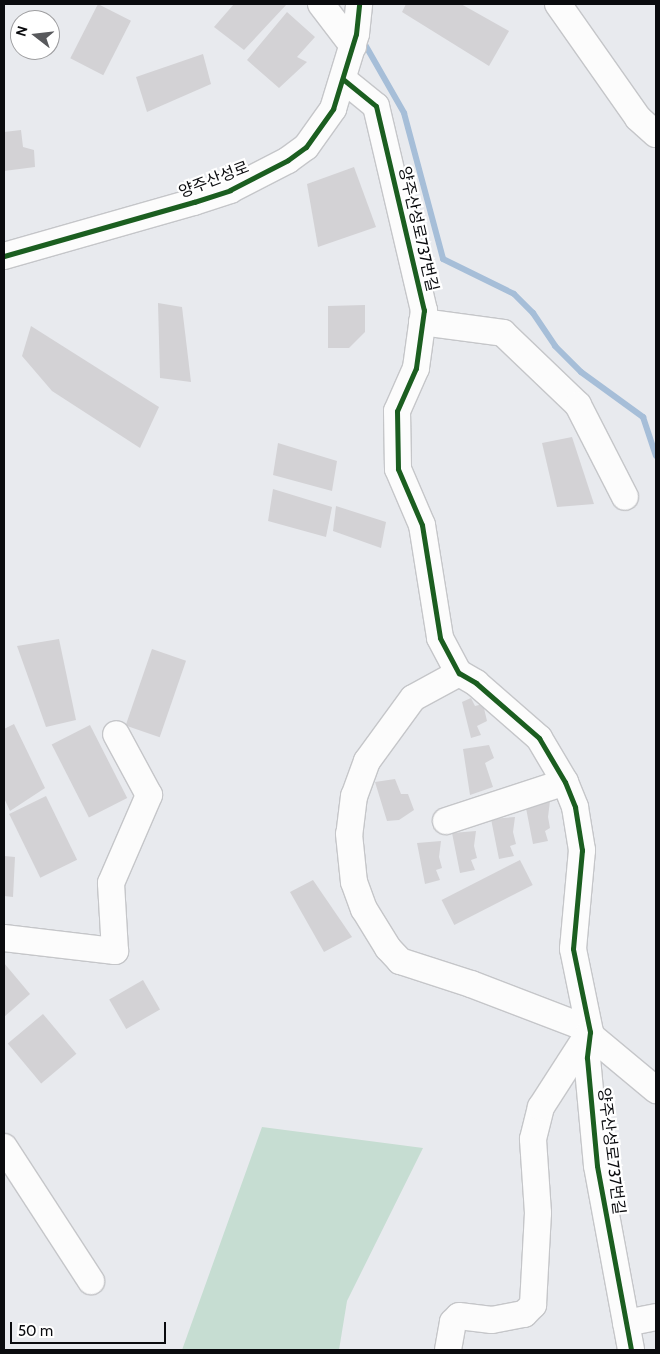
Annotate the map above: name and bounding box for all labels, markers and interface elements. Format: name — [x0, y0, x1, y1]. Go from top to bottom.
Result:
north arrow — [10, 10, 60, 60]
text: N — [12, 24, 32, 38]
street label: 양주산성로 — [176, 158, 252, 202]
street label: 양주산성로737번길 — [394, 165, 442, 293]
street label: 양주산성로737번길 — [594, 1086, 628, 1216]
scale bar — [12, 1312, 169, 1344]
text: 50 m — [18, 1322, 53, 1340]

